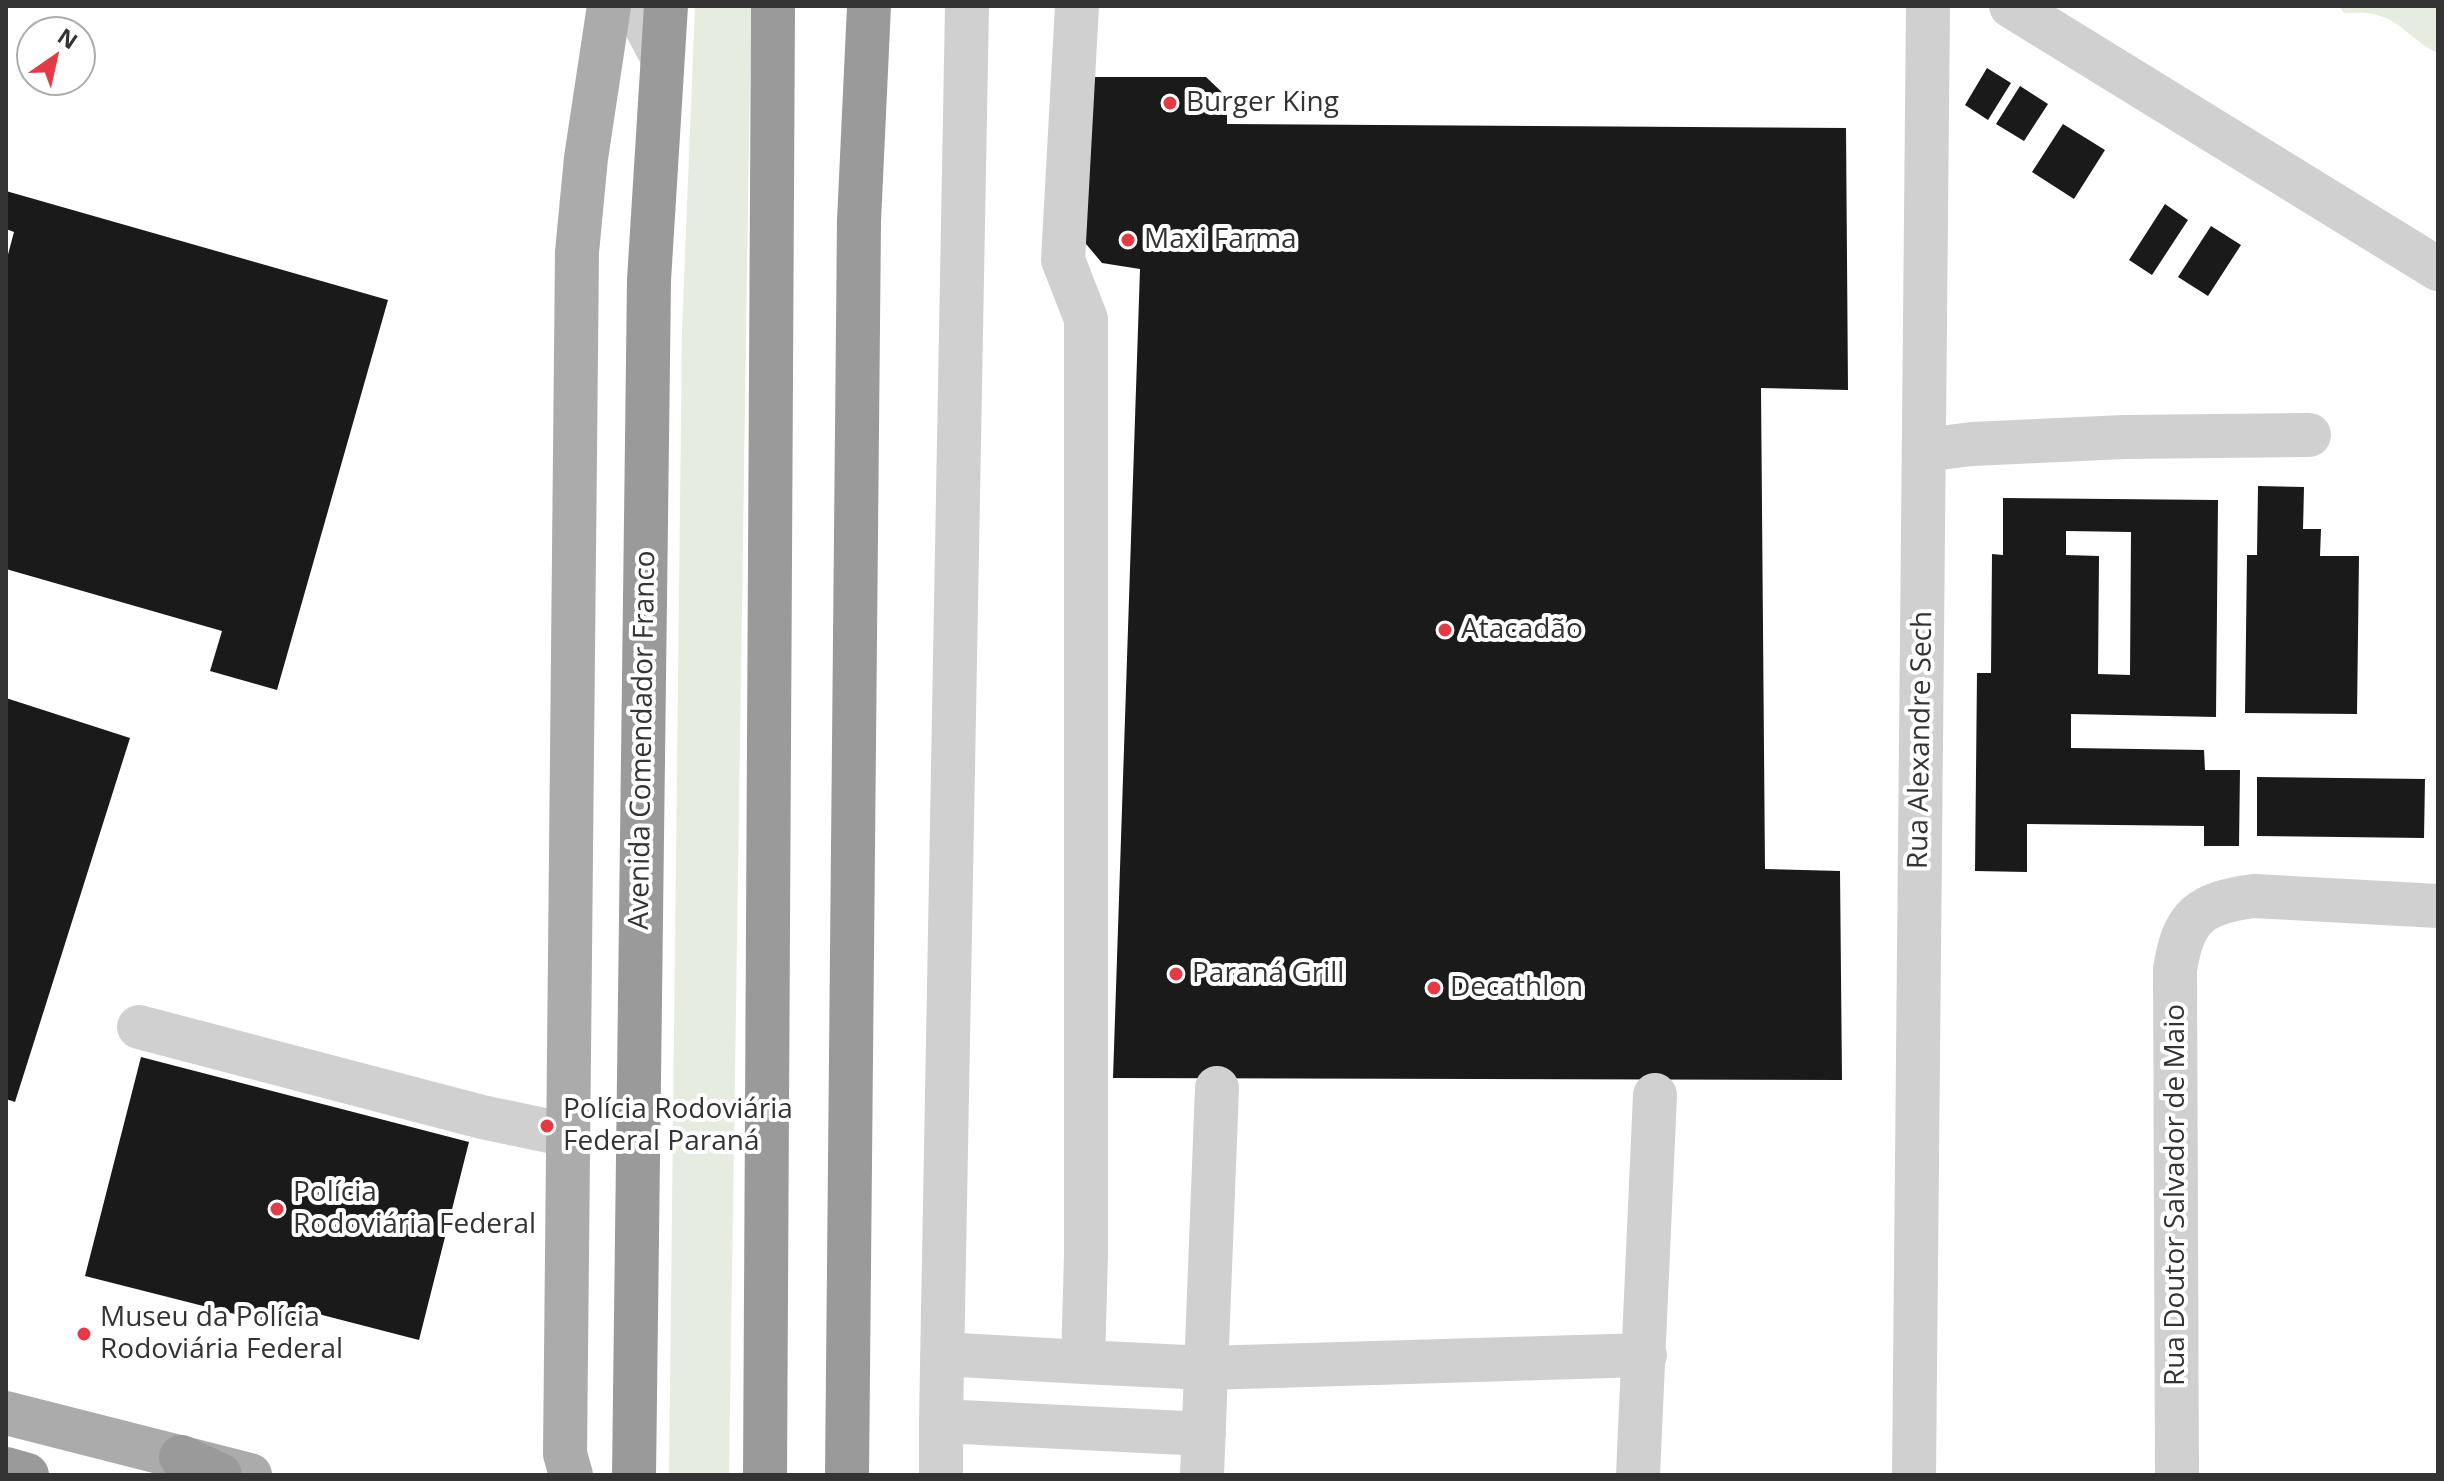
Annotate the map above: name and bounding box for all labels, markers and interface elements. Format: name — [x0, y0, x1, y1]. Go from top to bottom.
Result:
north arrow — [16, 16, 96, 96]
text: N — [52, 20, 84, 55]
place label: Burger King — [1186, 86, 1339, 120]
marker: Burger King — [1161, 94, 1179, 112]
place label: Maxi Farma — [1144, 223, 1297, 257]
marker: Maxi Farma — [1119, 231, 1137, 249]
street label: Avenida Comendador Franco — [623, 550, 663, 930]
street label: Rua Alexandre Sech — [1902, 611, 1940, 869]
place label: Atacadão — [1461, 613, 1583, 647]
marker: Atacadão — [1436, 621, 1454, 639]
place label: Paraná Grill — [1192, 957, 1344, 991]
marker: Paraná Grill — [1167, 965, 1185, 983]
place label: Decathlon — [1450, 971, 1583, 1005]
marker: Decathlon — [1425, 979, 1443, 997]
street label: Rua Doutor Salvador de Maio — [2159, 1004, 2193, 1386]
place label: Polícia Rodoviária Federal Paraná — [563, 1093, 793, 1159]
marker: Polícia Rodoviária Federal Paraná — [538, 1117, 556, 1135]
place label: Polícia Rodoviária Federal — [293, 1176, 536, 1242]
marker: Polícia Rodoviária Federal — [268, 1200, 286, 1218]
place label: Museu da Polícia Rodoviária Federal — [100, 1301, 343, 1367]
marker: Museu da Polícia Rodoviária Federal — [75, 1325, 93, 1343]

